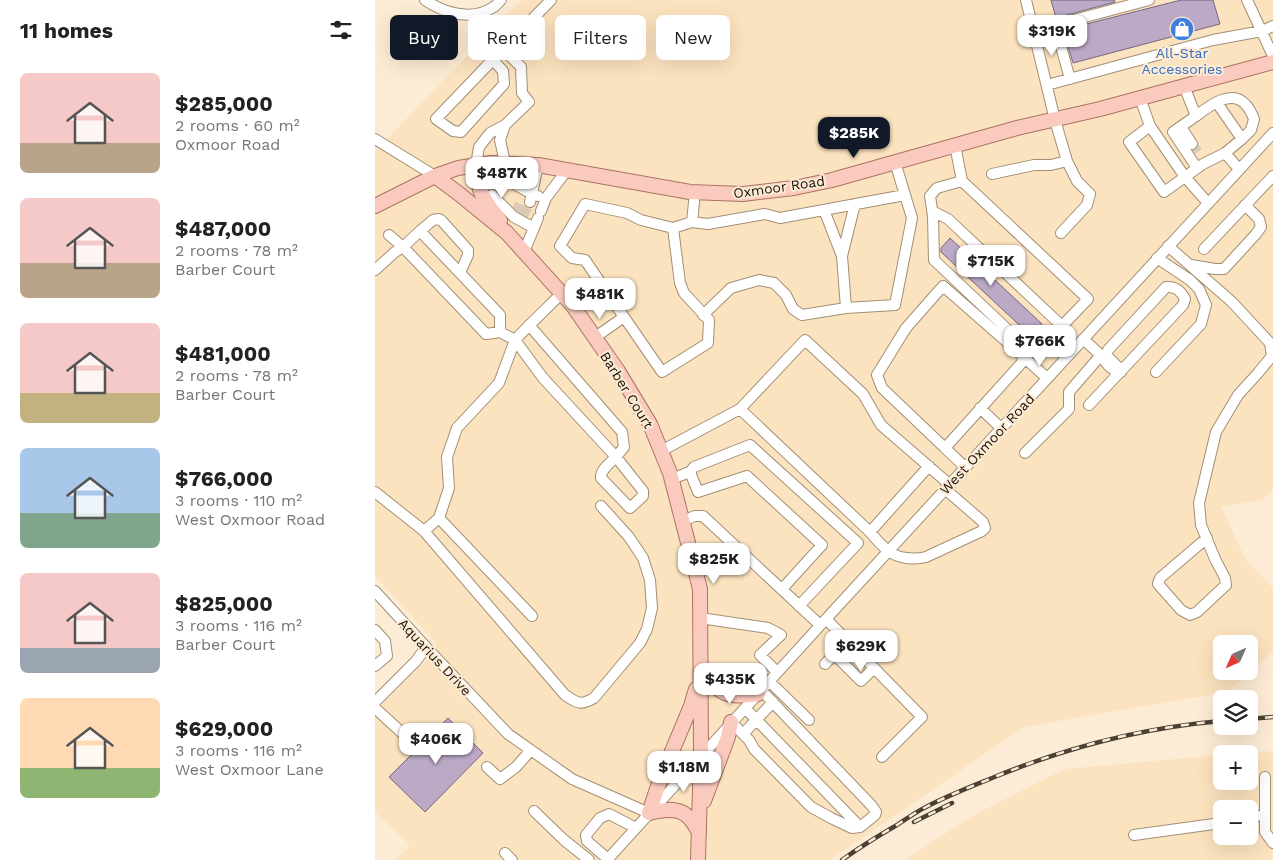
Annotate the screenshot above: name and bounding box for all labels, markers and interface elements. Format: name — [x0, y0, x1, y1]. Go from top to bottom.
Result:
chip: Buy — [390, 15, 458, 60]
chip: Rent — [468, 15, 545, 60]
chip: Filters — [555, 15, 646, 60]
chip: New — [656, 15, 730, 60]
pin: $319K — [1017, 15, 1087, 57]
icon: filters — [327, 16, 355, 44]
shop icon: All-Star Accessories — [1169, 16, 1195, 42]
text: 11 homes — [20, 18, 113, 43]
text: $319K — [1028, 21, 1076, 40]
place label: All-Star Accessories — [1142, 45, 1222, 77]
text: $285,000 — [175, 91, 273, 116]
icon: home — [60, 93, 120, 153]
text: 2 rooms · 60 m² — [175, 116, 300, 135]
pin: $285K — [819, 116, 889, 159]
text: $285K — [829, 123, 879, 142]
text: Oxmoor Road — [175, 135, 280, 154]
pin: $487K — [467, 156, 537, 199]
text: $487K — [477, 163, 527, 182]
street label: Oxmoor Road — [732, 173, 826, 201]
text: $487,000 — [175, 216, 271, 241]
icon: home — [60, 218, 120, 278]
text: 2 rooms · 78 m² — [175, 241, 298, 260]
pin: $715K — [956, 244, 1026, 287]
text: $715K — [967, 251, 1015, 270]
text: Barber Court — [175, 260, 275, 279]
pin: $481K — [565, 278, 635, 320]
text: $481K — [576, 284, 624, 303]
pin: $766K — [1005, 324, 1075, 367]
text: $766K — [1015, 331, 1065, 350]
text: $481,000 — [175, 341, 271, 366]
icon: home — [60, 343, 120, 403]
street label: Barber Court — [597, 349, 657, 431]
text: 2 rooms · 78 m² — [175, 366, 298, 385]
text: Barber Court — [175, 385, 275, 404]
street label: West Oxmoor Road — [936, 391, 1038, 497]
text: $766,000 — [175, 466, 273, 491]
icon: home — [60, 468, 120, 528]
text: 3 rooms · 110 m² — [175, 491, 302, 510]
text: West Oxmoor Road — [175, 510, 325, 529]
pin: $825K — [679, 542, 749, 585]
text: $825K — [689, 549, 739, 568]
text: $825,000 — [175, 591, 273, 616]
icon: home — [60, 593, 120, 653]
street label: Aquarius Drive — [395, 615, 475, 699]
text: 3 rooms · 116 m² — [175, 616, 302, 635]
pin: $629K — [826, 630, 896, 672]
text: Barber Court — [175, 635, 275, 654]
north arrow — [1213, 635, 1257, 680]
map controls — [1213, 635, 1258, 845]
text: $629K — [836, 636, 886, 655]
pin: $435K — [695, 662, 765, 705]
text: $435K — [705, 669, 755, 688]
button: layers — [1213, 690, 1258, 735]
text: $629,000 — [175, 716, 273, 741]
icon: home — [60, 718, 120, 778]
pin: $406K — [401, 722, 471, 765]
text: $406K — [410, 729, 462, 748]
text: 3 rooms · 116 m² — [175, 741, 302, 760]
button: + — [1213, 745, 1258, 790]
pin: $1.18M — [643, 750, 725, 793]
text: $1.18M — [658, 757, 710, 776]
text: West Oxmoor Lane — [175, 760, 324, 779]
button: − — [1213, 800, 1258, 845]

